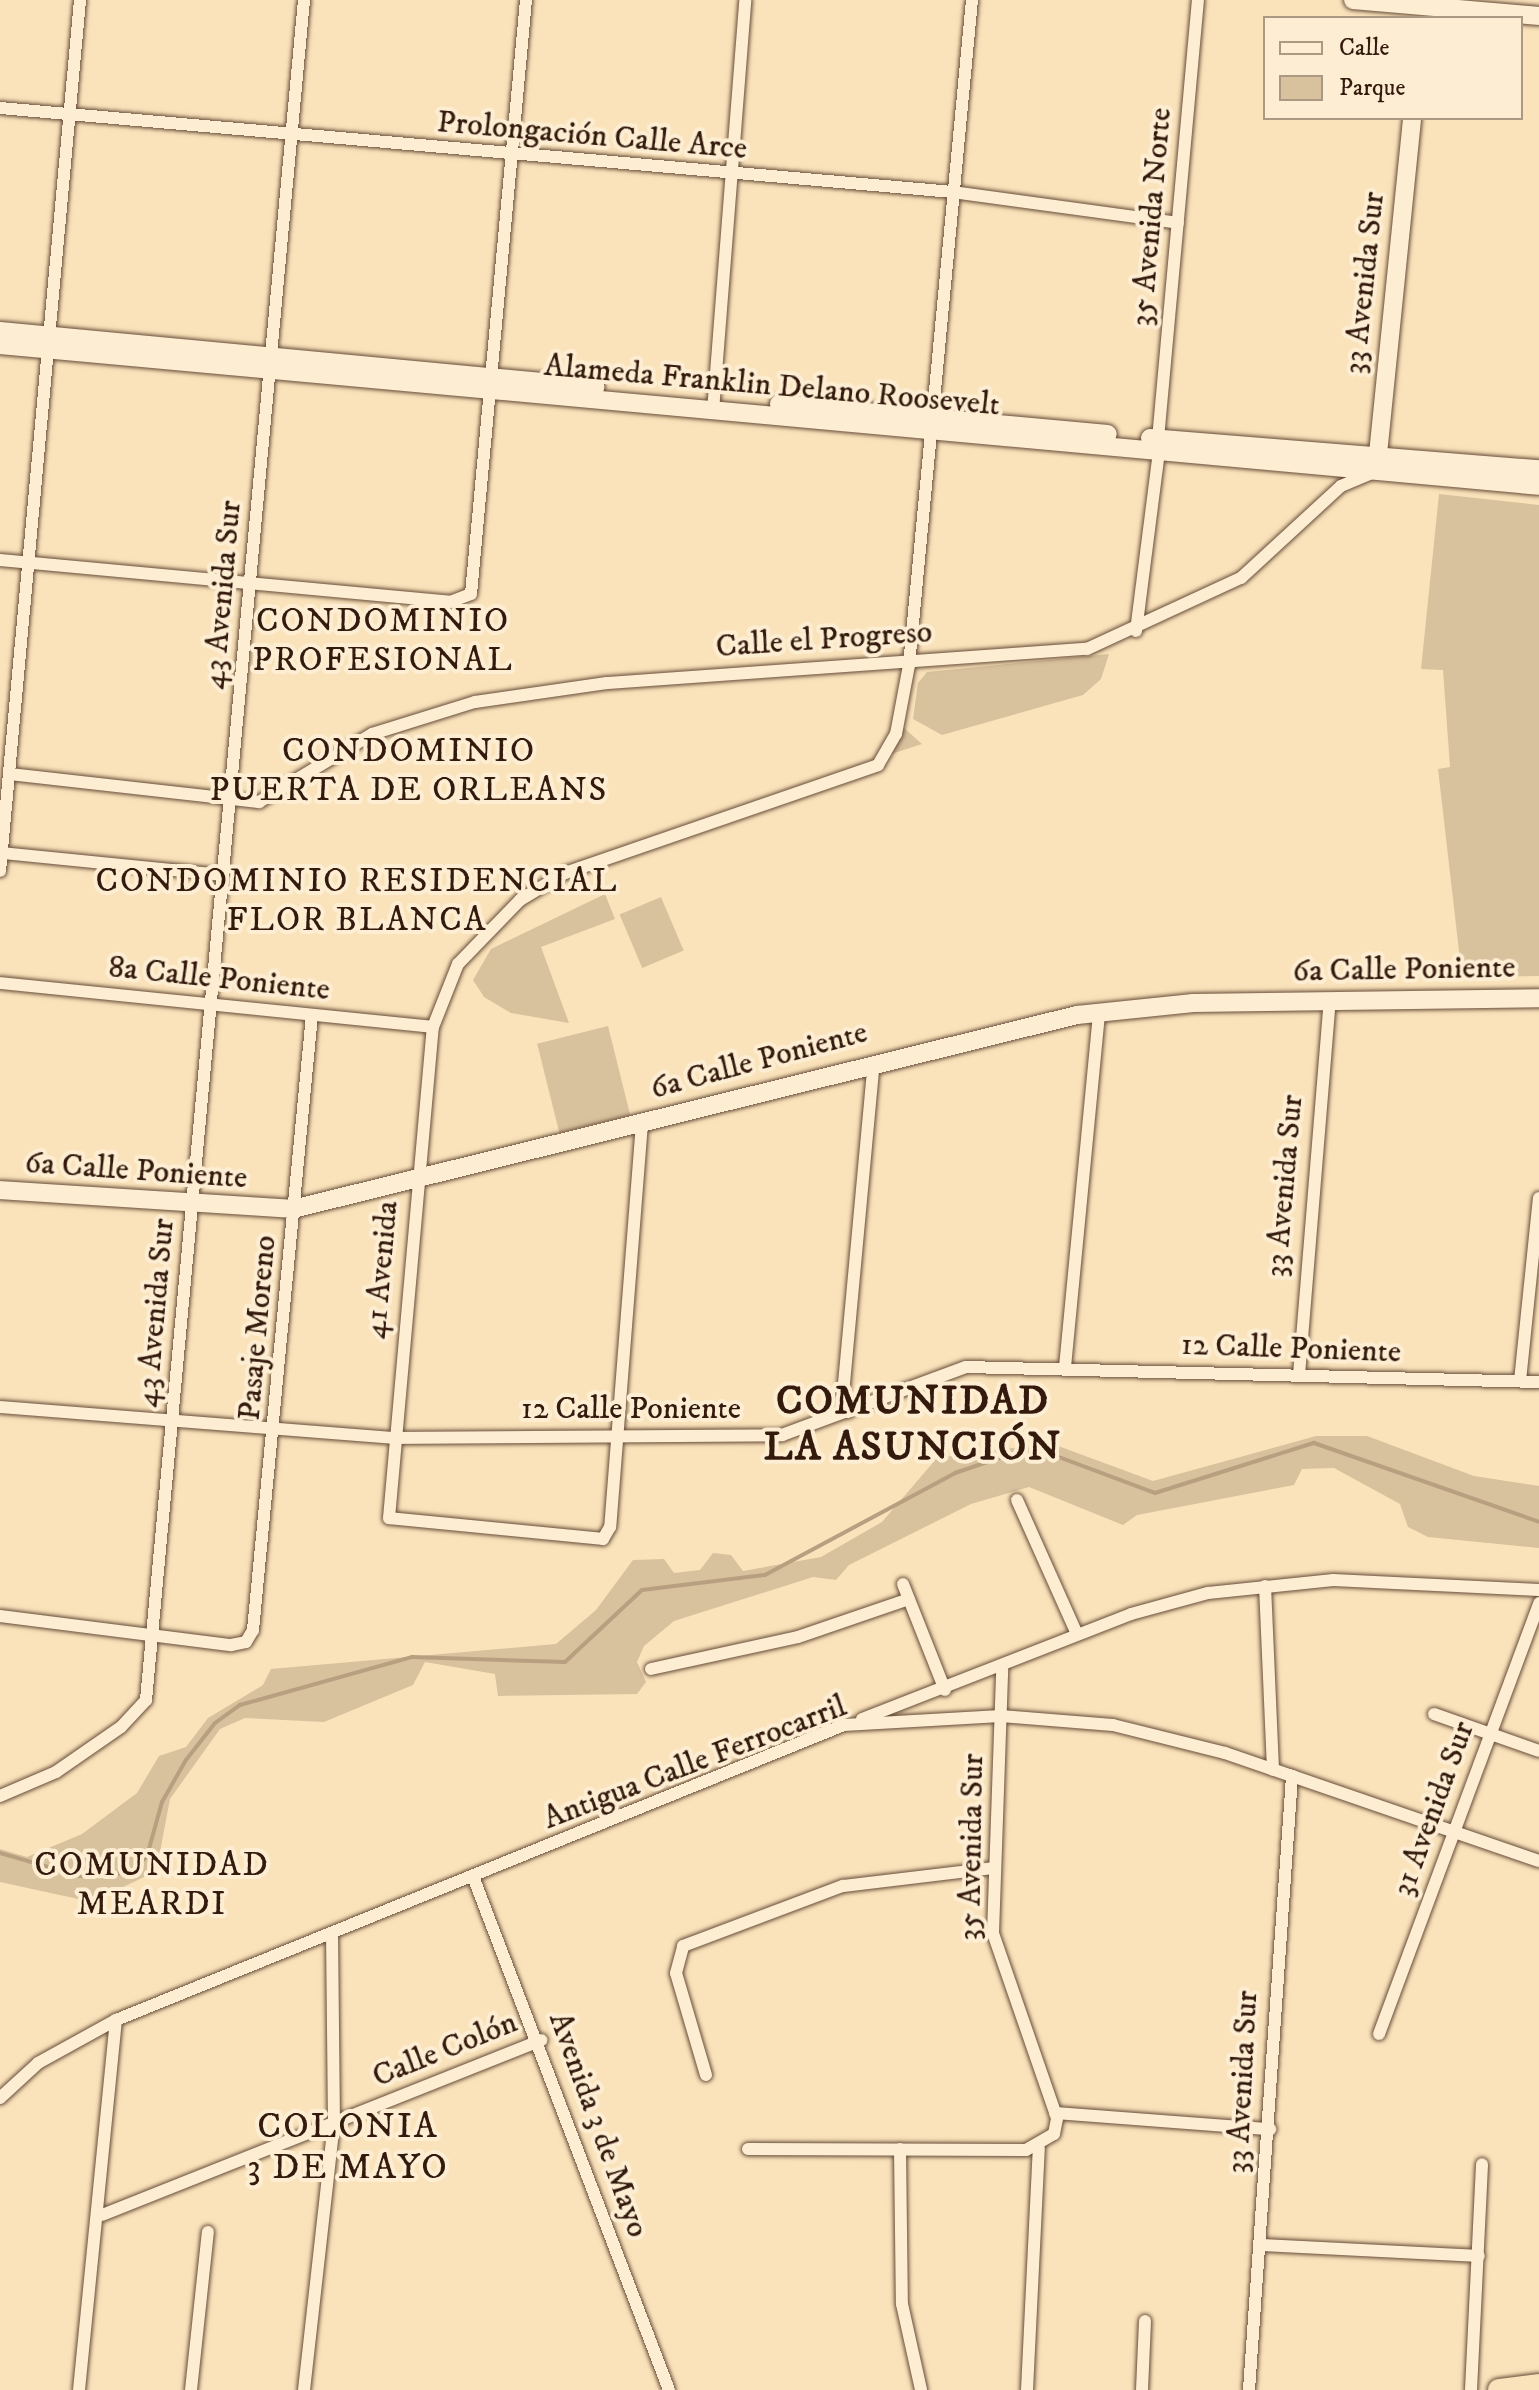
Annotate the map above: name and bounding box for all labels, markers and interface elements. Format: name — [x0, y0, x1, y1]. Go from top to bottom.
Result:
legend — [1263, 16, 1523, 120]
text: Calle — [1339, 33, 1389, 63]
text: Parque — [1339, 73, 1405, 103]
street label: Prolongación Calle Arce — [435, 103, 749, 169]
street label: 35 Avenida Norte — [1123, 106, 1181, 328]
street label: 33 Avenida Sur — [1336, 190, 1394, 376]
street label: Alameda Franklin Delano Roosevelt — [543, 347, 1001, 425]
street label: 43 Avenida Sur — [196, 499, 250, 691]
district label: CONDOMINIO PROFESIONAL — [252, 601, 514, 680]
street label: Calle el Progreso — [715, 613, 933, 667]
district label: CONDOMINIO PUERTA DE ORLEANS — [210, 731, 608, 810]
district label: CONDOMINIO RESIDENCIAL FLOR BLANCA — [95, 861, 619, 940]
street label: 8a Calle Poniente — [106, 948, 332, 1010]
street label: 6a Calle Poniente — [1292, 949, 1516, 991]
street label: 6a Calle Poniente — [646, 1014, 872, 1108]
street label: 33 Avenida Sur — [1258, 1093, 1312, 1279]
street label: 6a Calle Poniente — [23, 1144, 249, 1198]
street label: 41 Avenida — [357, 1199, 407, 1341]
street label: 43 Avenida Sur — [129, 1217, 183, 1409]
street label: Pasaje Moreno — [231, 1234, 285, 1422]
street label: 12 Calle Poniente — [1180, 1326, 1402, 1372]
district label: COMUNIDAD LA ASUNCIÓN — [764, 1378, 1062, 1472]
street label: 12 Calle Poniente — [521, 1390, 741, 1428]
street label: Antigua Calle Ferrocarril — [538, 1687, 852, 1839]
street label: 31 Avenida Sur — [1385, 1716, 1483, 1902]
street label: 35 Avenida Sur — [951, 1753, 993, 1941]
district label: COMUNIDAD MEARDI — [34, 1845, 270, 1924]
street label: 33 Avenida Sur — [1219, 1989, 1267, 2175]
street label: Calle Colón — [367, 2004, 523, 2096]
street label: Avenida 3 de Mayo — [540, 2007, 656, 2243]
district label: COLONIA 3 DE MAYO — [247, 2104, 449, 2189]

